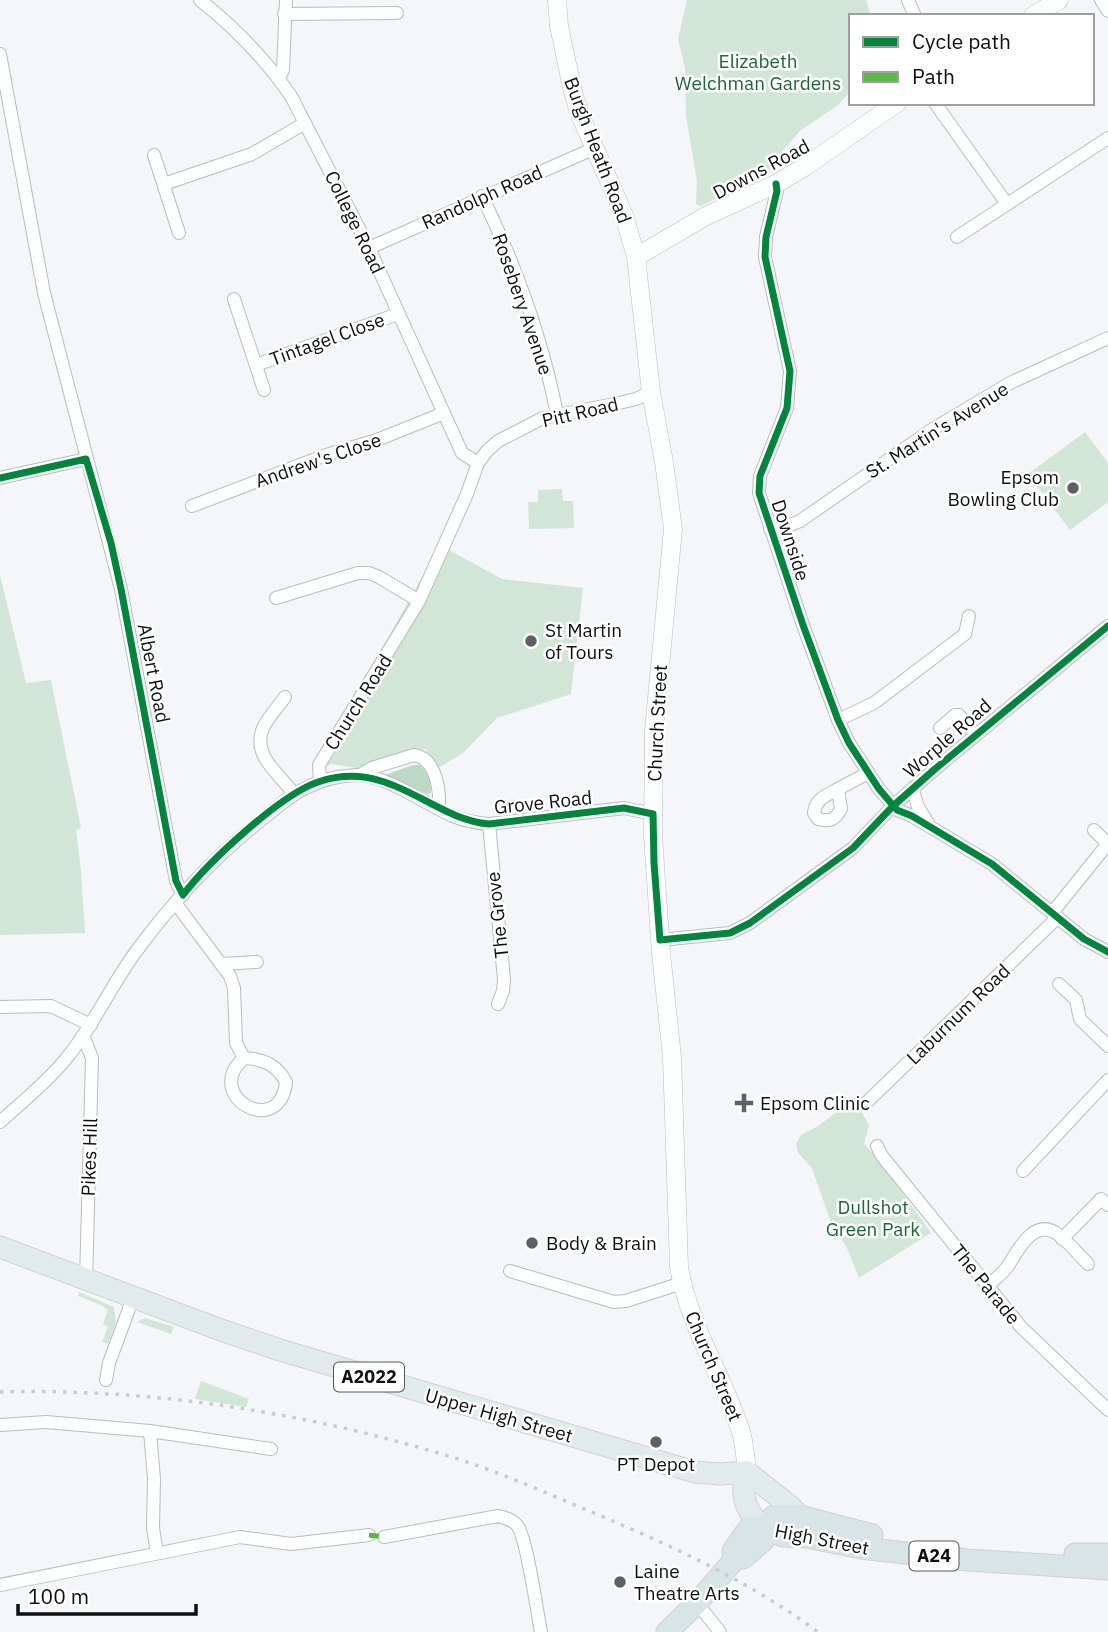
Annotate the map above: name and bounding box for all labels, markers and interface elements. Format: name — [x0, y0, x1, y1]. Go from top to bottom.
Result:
legend — [849, 14, 1094, 105]
text: Cycle path — [912, 27, 1011, 55]
park label: Elizabeth Welchman Gardens — [675, 49, 841, 95]
text: Path — [912, 62, 955, 90]
street label: Burgh Heath Road — [559, 73, 637, 227]
street label: Downs Road — [709, 133, 813, 205]
street label: Randolph Road — [418, 160, 546, 234]
street label: College Road — [320, 167, 390, 277]
street label: Rosebery Avenue — [488, 230, 558, 378]
street label: Tintagel Close — [266, 307, 388, 371]
street label: St. Martin's Avenue — [861, 376, 1013, 484]
street label: Pitt Road — [539, 392, 621, 432]
street label: Andrew's Close — [252, 427, 384, 493]
place label: Epsom Bowling Club — [947, 465, 1059, 511]
marker: Epsom Bowling Club — [1065, 480, 1081, 496]
street label: Downside — [767, 496, 815, 584]
place label: St Martin of Tours — [545, 618, 622, 664]
street label: Albert Road — [133, 621, 175, 725]
marker: St Martin of Tours — [523, 633, 539, 649]
street label: Church Road — [319, 650, 397, 754]
street label: Church Street — [642, 664, 672, 782]
street label: Worple Road — [898, 693, 996, 783]
street label: Grove Road — [493, 785, 593, 819]
street label: The Grove — [481, 871, 513, 959]
street label: Laburnum Road — [901, 959, 1015, 1069]
place label: Epsom Clinic — [760, 1091, 870, 1115]
marker: Epsom Clinic — [734, 1093, 754, 1113]
street label: Pikes Hill — [76, 1117, 102, 1197]
park label: Dullshot Green Park — [826, 1195, 920, 1241]
place label: Body & Brain — [546, 1231, 657, 1255]
marker: Body & Brain — [524, 1235, 540, 1251]
street label: The Parade — [946, 1239, 1026, 1329]
street label: Church Street — [680, 1307, 748, 1425]
road number: A2022 — [334, 1362, 404, 1392]
street label: Upper High Street — [422, 1382, 576, 1448]
marker: PT Depot — [648, 1434, 664, 1450]
place label: PT Depot — [617, 1452, 695, 1476]
street label: High Street — [773, 1518, 871, 1560]
road number: A24 — [909, 1541, 958, 1570]
place label: Laine Theatre Arts — [634, 1559, 740, 1605]
scale bar — [18, 1572, 196, 1616]
marker: Laine Theatre Arts — [612, 1574, 628, 1590]
text: 100 m — [28, 1582, 89, 1610]

